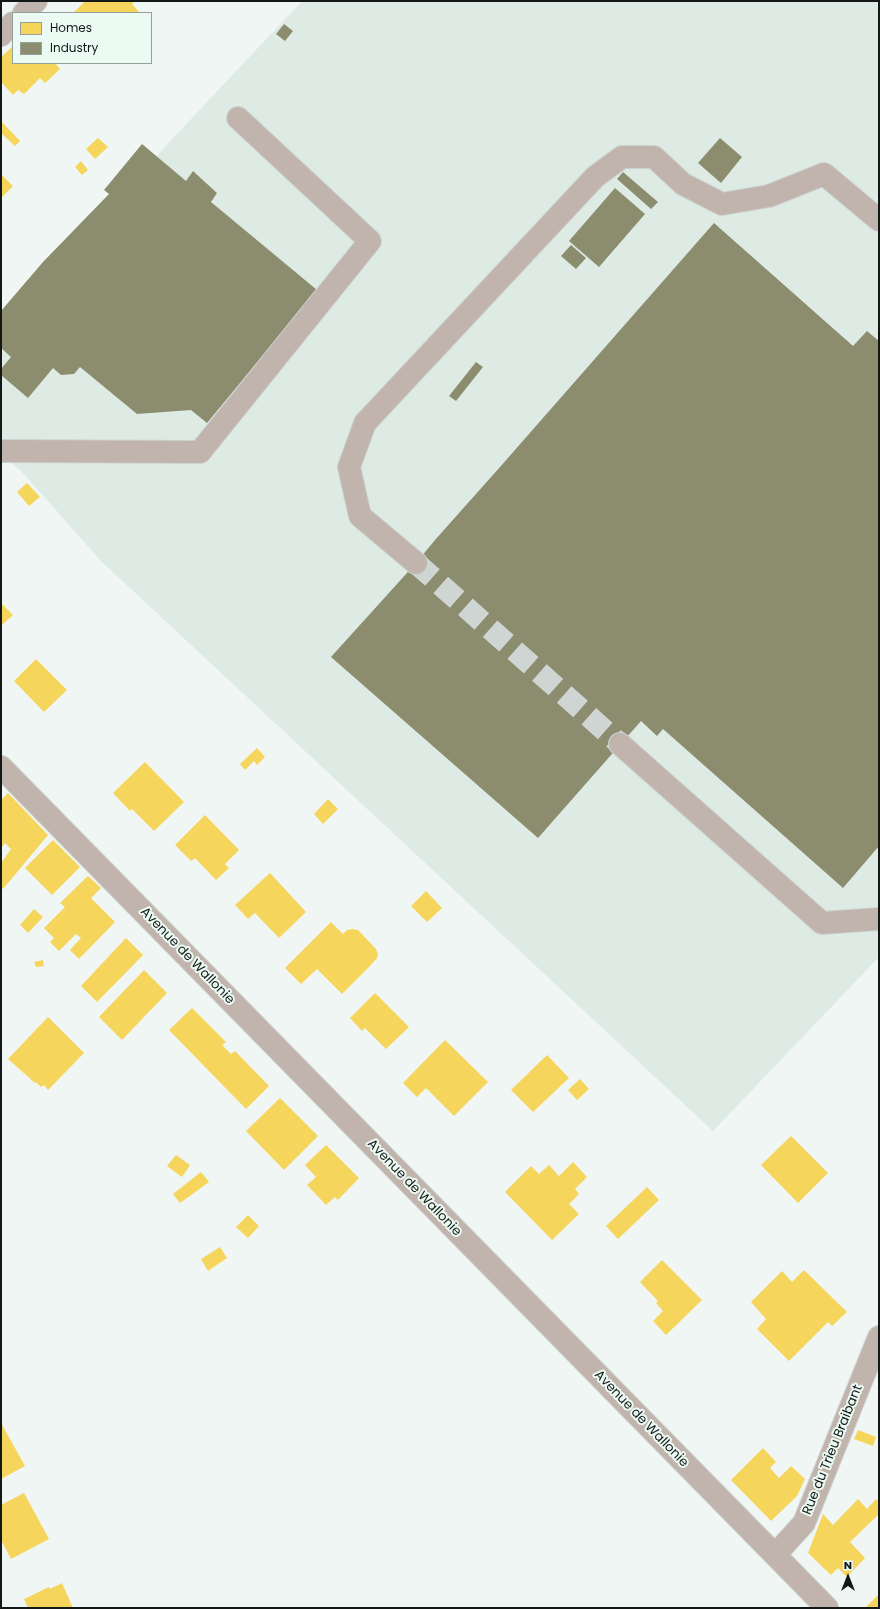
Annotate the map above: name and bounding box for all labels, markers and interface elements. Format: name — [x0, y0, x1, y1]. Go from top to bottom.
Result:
legend — [12, 12, 152, 64]
text: Homes — [50, 19, 92, 36]
text: Industry — [50, 39, 98, 56]
street label: Avenue de Wallonie — [137, 904, 237, 1008]
street label: Avenue de Wallonie — [364, 1136, 464, 1240]
street label: Avenue de Wallonie — [591, 1367, 691, 1471]
street label: Rue du Trieu Braibant — [800, 1383, 866, 1517]
north arrow — [828, 1557, 868, 1597]
text: N — [844, 1557, 852, 1573]

